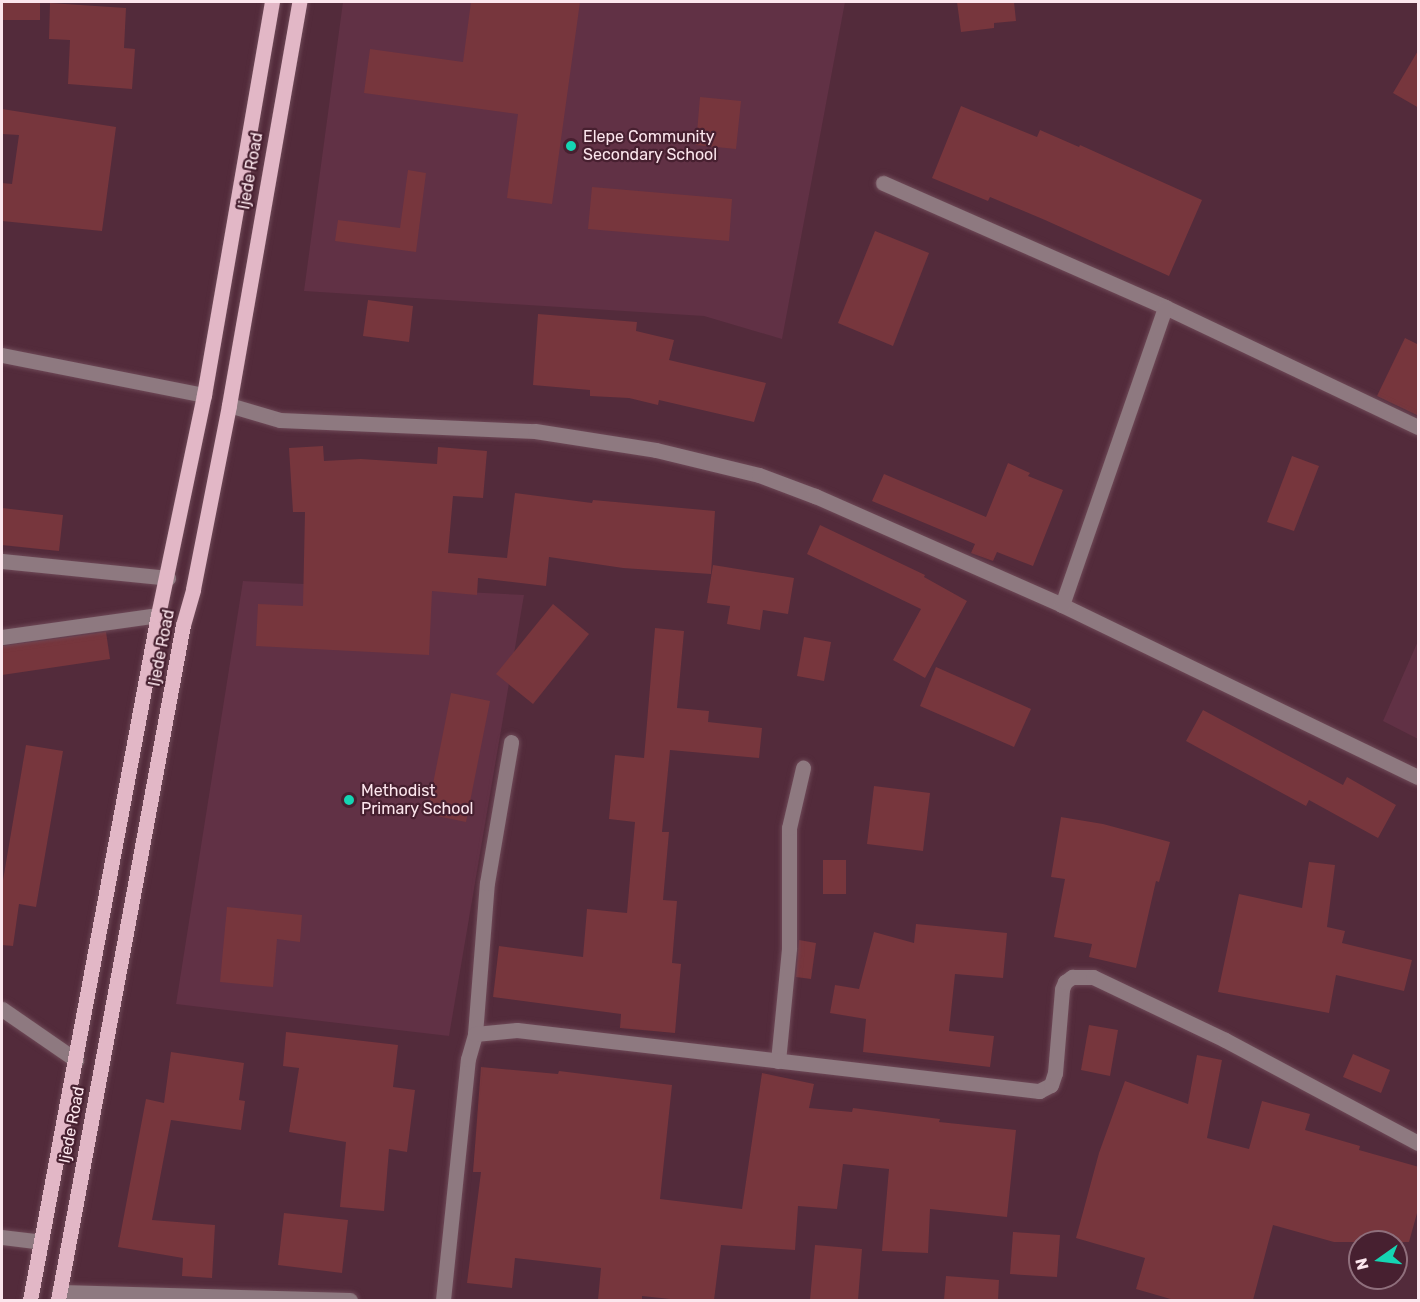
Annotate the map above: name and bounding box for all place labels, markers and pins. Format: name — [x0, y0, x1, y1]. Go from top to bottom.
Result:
place label: Elepe Community Secondary School — [583, 127, 718, 165]
marker: Elepe Community Secondary School — [564, 139, 578, 153]
place label: Methodist Primary School — [361, 781, 474, 819]
marker: Methodist Primary School — [342, 793, 356, 807]

